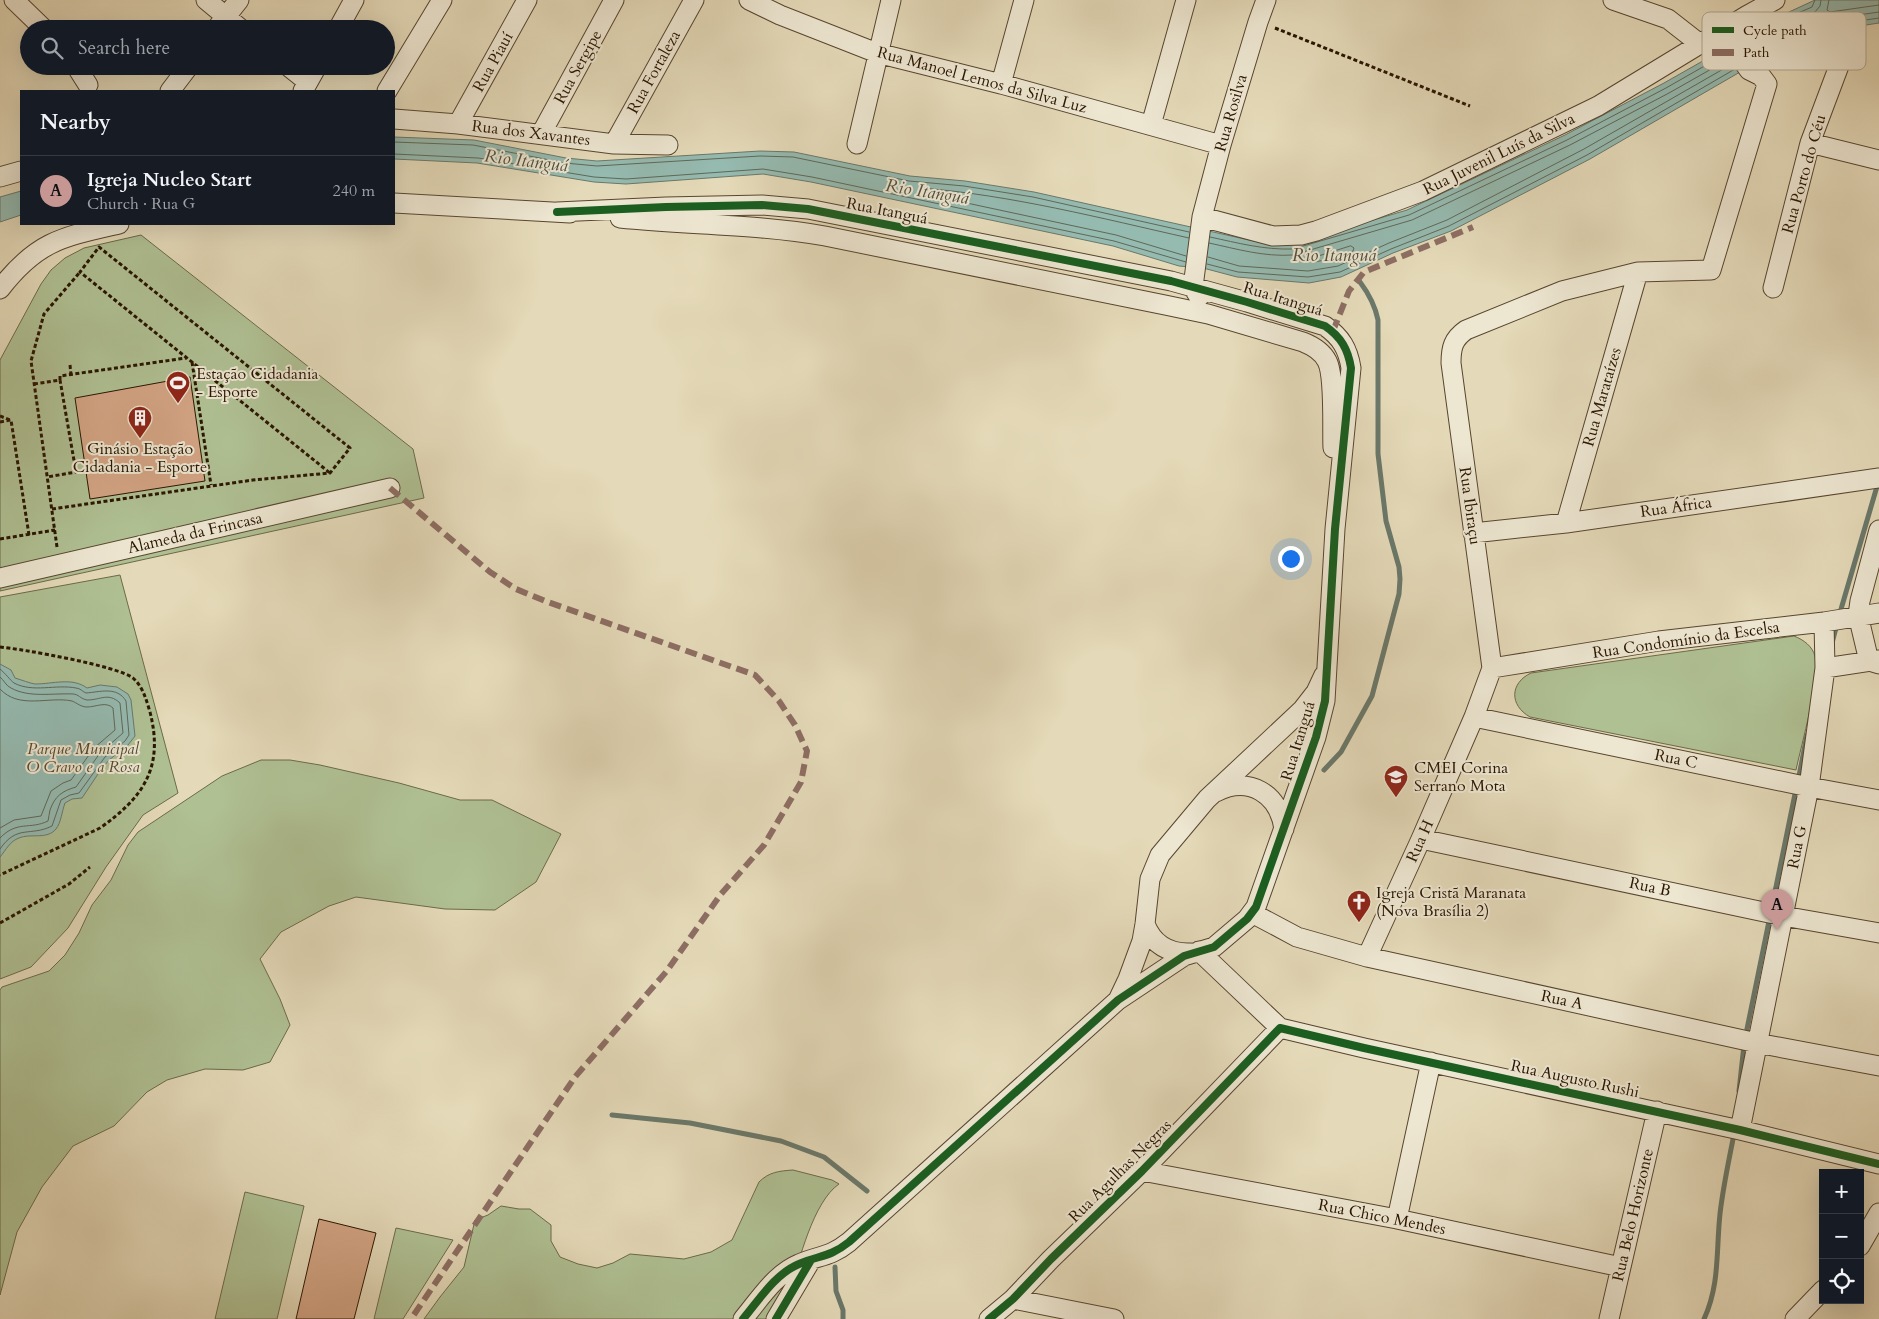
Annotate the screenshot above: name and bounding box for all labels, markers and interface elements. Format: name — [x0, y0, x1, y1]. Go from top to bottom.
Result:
legend — [1702, 12, 1866, 70]
search box — [20, 20, 395, 75]
text: Cycle path — [1743, 21, 1807, 40]
street label: Rua Sergipe — [549, 26, 607, 108]
street label: Rua Fortaleza — [622, 26, 686, 118]
street label: Rua Piauí — [468, 28, 519, 96]
icon: search — [38, 34, 66, 62]
text: Search here — [78, 35, 170, 61]
street label: Rua Manoel Lemos da Silva Luz — [875, 41, 1089, 119]
text: Path — [1743, 43, 1770, 62]
street label: Rua Rosilva — [1209, 72, 1253, 154]
text: Nearby — [40, 108, 111, 137]
street label: Rua Juvenil Luís da Silva — [1419, 108, 1579, 200]
street label: Rua Porto do Céu — [1777, 112, 1832, 236]
street label: Rua dos Xavantes — [471, 115, 591, 151]
water label: Rio Itanguá — [483, 143, 570, 179]
text: Igreja Nucleo Start — [87, 167, 251, 193]
water label: Rio Itanguá — [884, 173, 972, 211]
text: A — [50, 180, 62, 202]
text: 240 m — [333, 180, 375, 202]
street label: Rua Itanguá — [845, 192, 930, 230]
text: Church · Rua G — [87, 193, 195, 215]
water label: Rio Itanguá — [1292, 243, 1377, 268]
street label: Rua Itanguá — [1240, 276, 1326, 322]
street label: Rua Marataízes — [1577, 345, 1627, 449]
place label: Estação Cidadania - Esporte — [196, 363, 319, 403]
sports icon: Estação Cidadania - Esporte — [165, 370, 191, 404]
building icon: Ginásio Estação Cidadania - Esporte — [127, 405, 153, 439]
place label: Ginásio Estação Cidadania - Esporte — [73, 438, 207, 478]
street label: Rua Ibiraçu — [1454, 466, 1486, 547]
street label: Rua África — [1639, 491, 1713, 523]
street label: Alameda da Frincasa — [125, 507, 265, 559]
your location — [1278, 546, 1304, 572]
street label: Rua Condomínio da Escelsa — [1591, 616, 1781, 664]
street label: Rua Itanguá — [1275, 698, 1321, 784]
park label: Parque Municipal O Cravo e a Rosa — [26, 738, 140, 778]
street label: Rua C — [1653, 744, 1699, 774]
place label: CMEI Corina Serrano Mota — [1414, 757, 1508, 797]
school or university icon: CMEI Corina Serrano Mota — [1383, 764, 1409, 798]
street label: Rua H — [1401, 816, 1439, 866]
street label: Rua G — [1782, 823, 1812, 871]
street label: Rua B — [1627, 872, 1673, 902]
place label: Igreja Cristã Maranata (Nova Brasília 2) — [1376, 882, 1526, 922]
church icon: Igreja Cristã Maranata (Nova Brasília 2) — [1346, 889, 1372, 923]
pin: A — [1761, 889, 1793, 930]
street label: Rua A — [1539, 985, 1586, 1015]
street label: Rua Augusto Rushi — [1509, 1055, 1642, 1103]
street label: Rua Agulhas Negras — [1064, 1115, 1176, 1227]
street label: Rua Belo Horizonte — [1607, 1146, 1659, 1284]
map controls — [1819, 1169, 1864, 1304]
button: + — [1819, 1169, 1864, 1214]
street label: Rua Chico Mendes — [1316, 1194, 1448, 1240]
button: − — [1819, 1214, 1864, 1259]
button: locate — [1819, 1259, 1864, 1304]

